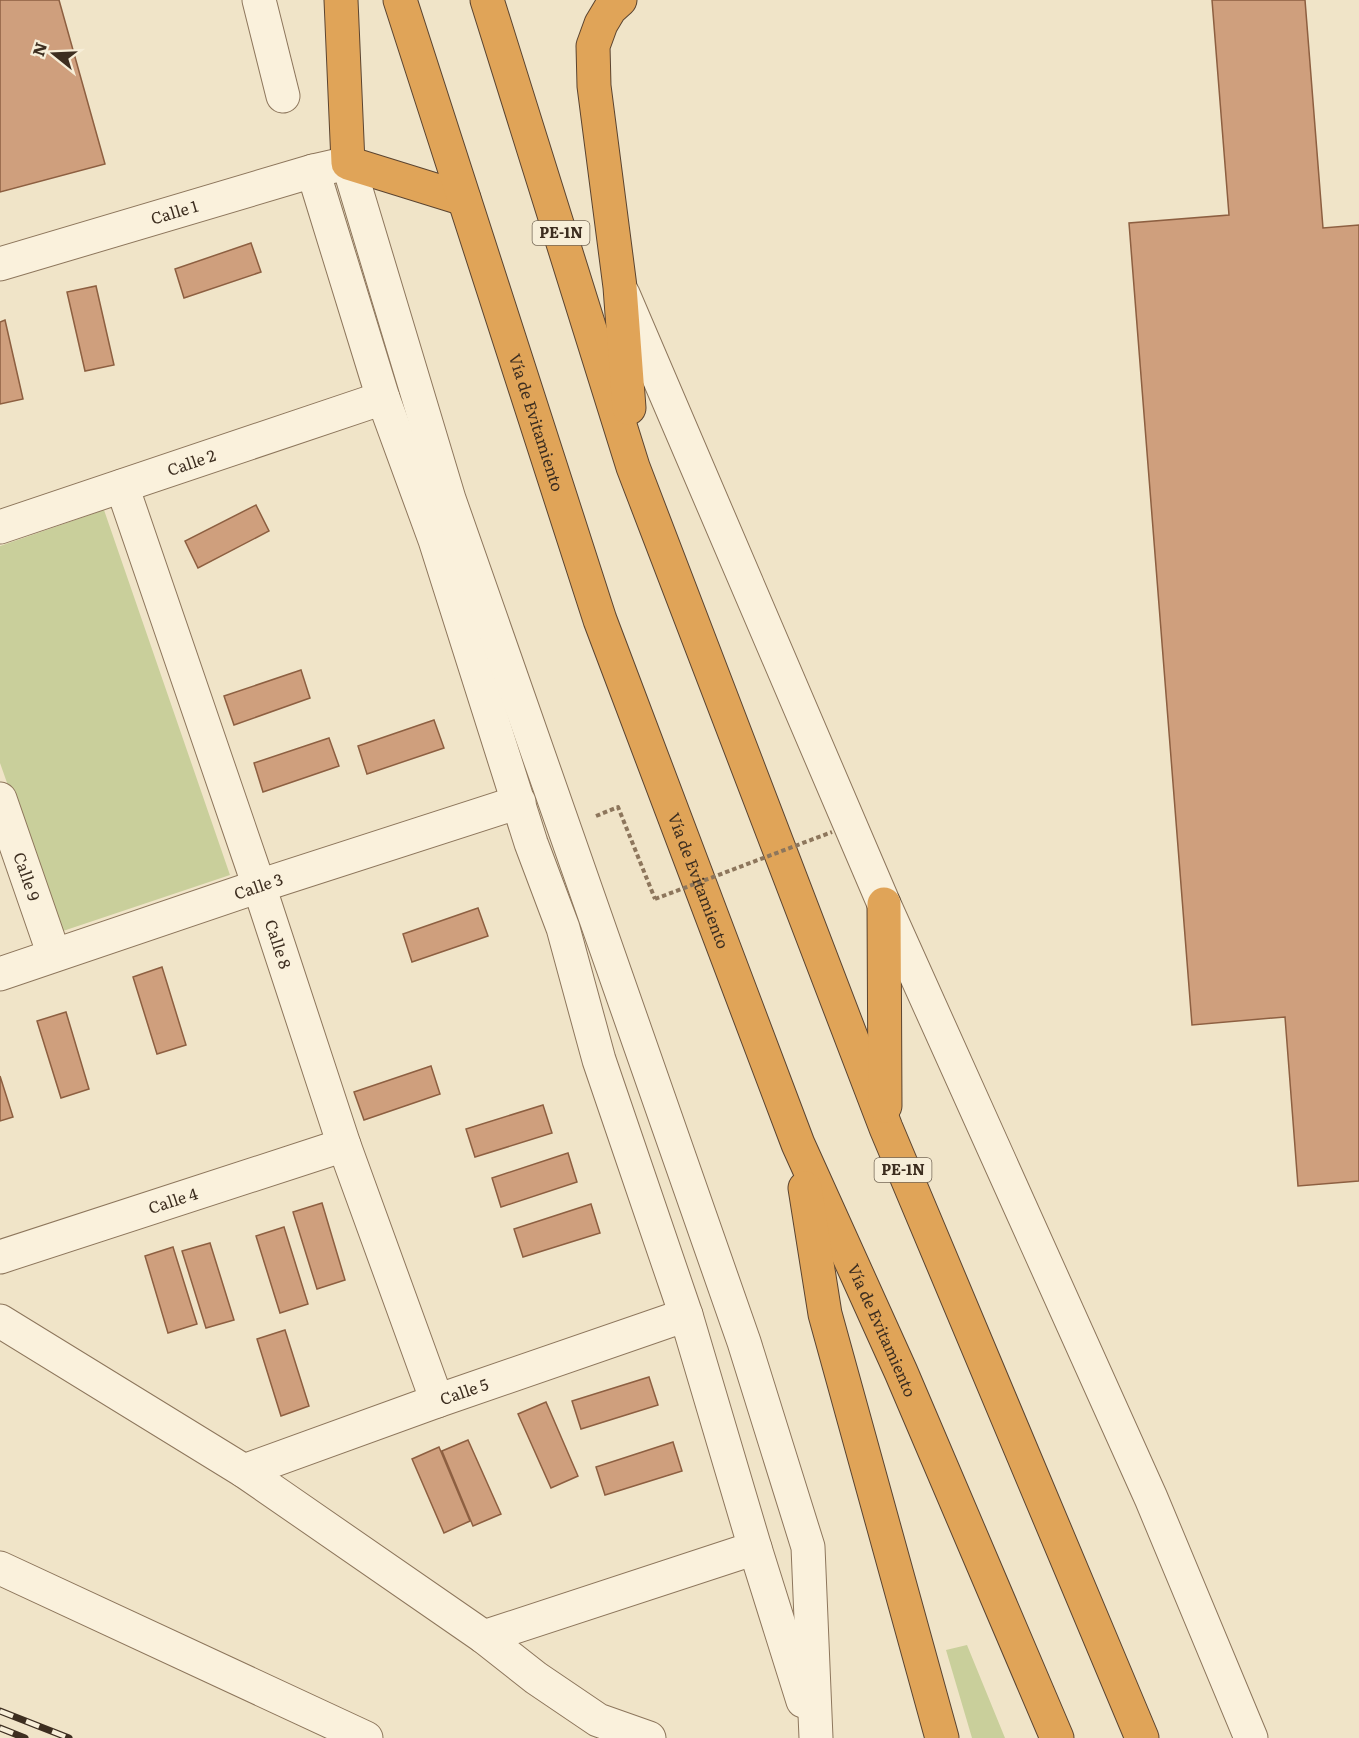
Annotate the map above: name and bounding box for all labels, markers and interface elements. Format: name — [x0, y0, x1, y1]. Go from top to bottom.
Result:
north arrow — [24, 24, 84, 84]
text: N — [25, 39, 52, 59]
street label: Calle 1 — [148, 193, 201, 230]
road number: PE-1N — [532, 221, 590, 245]
street label: Vía de Evitamiento — [504, 350, 571, 494]
street label: Calle 2 — [164, 442, 219, 481]
street label: Vía de Evitamiento — [663, 809, 736, 952]
street label: Calle 9 — [8, 849, 47, 904]
street label: Calle 3 — [230, 866, 286, 905]
street label: Calle 8 — [260, 916, 298, 972]
road number: PE-1N — [874, 1158, 932, 1182]
street label: Calle 4 — [145, 1180, 201, 1219]
street label: Vía de Evitamiento — [843, 1259, 923, 1400]
street label: Calle 5 — [436, 1371, 491, 1410]

